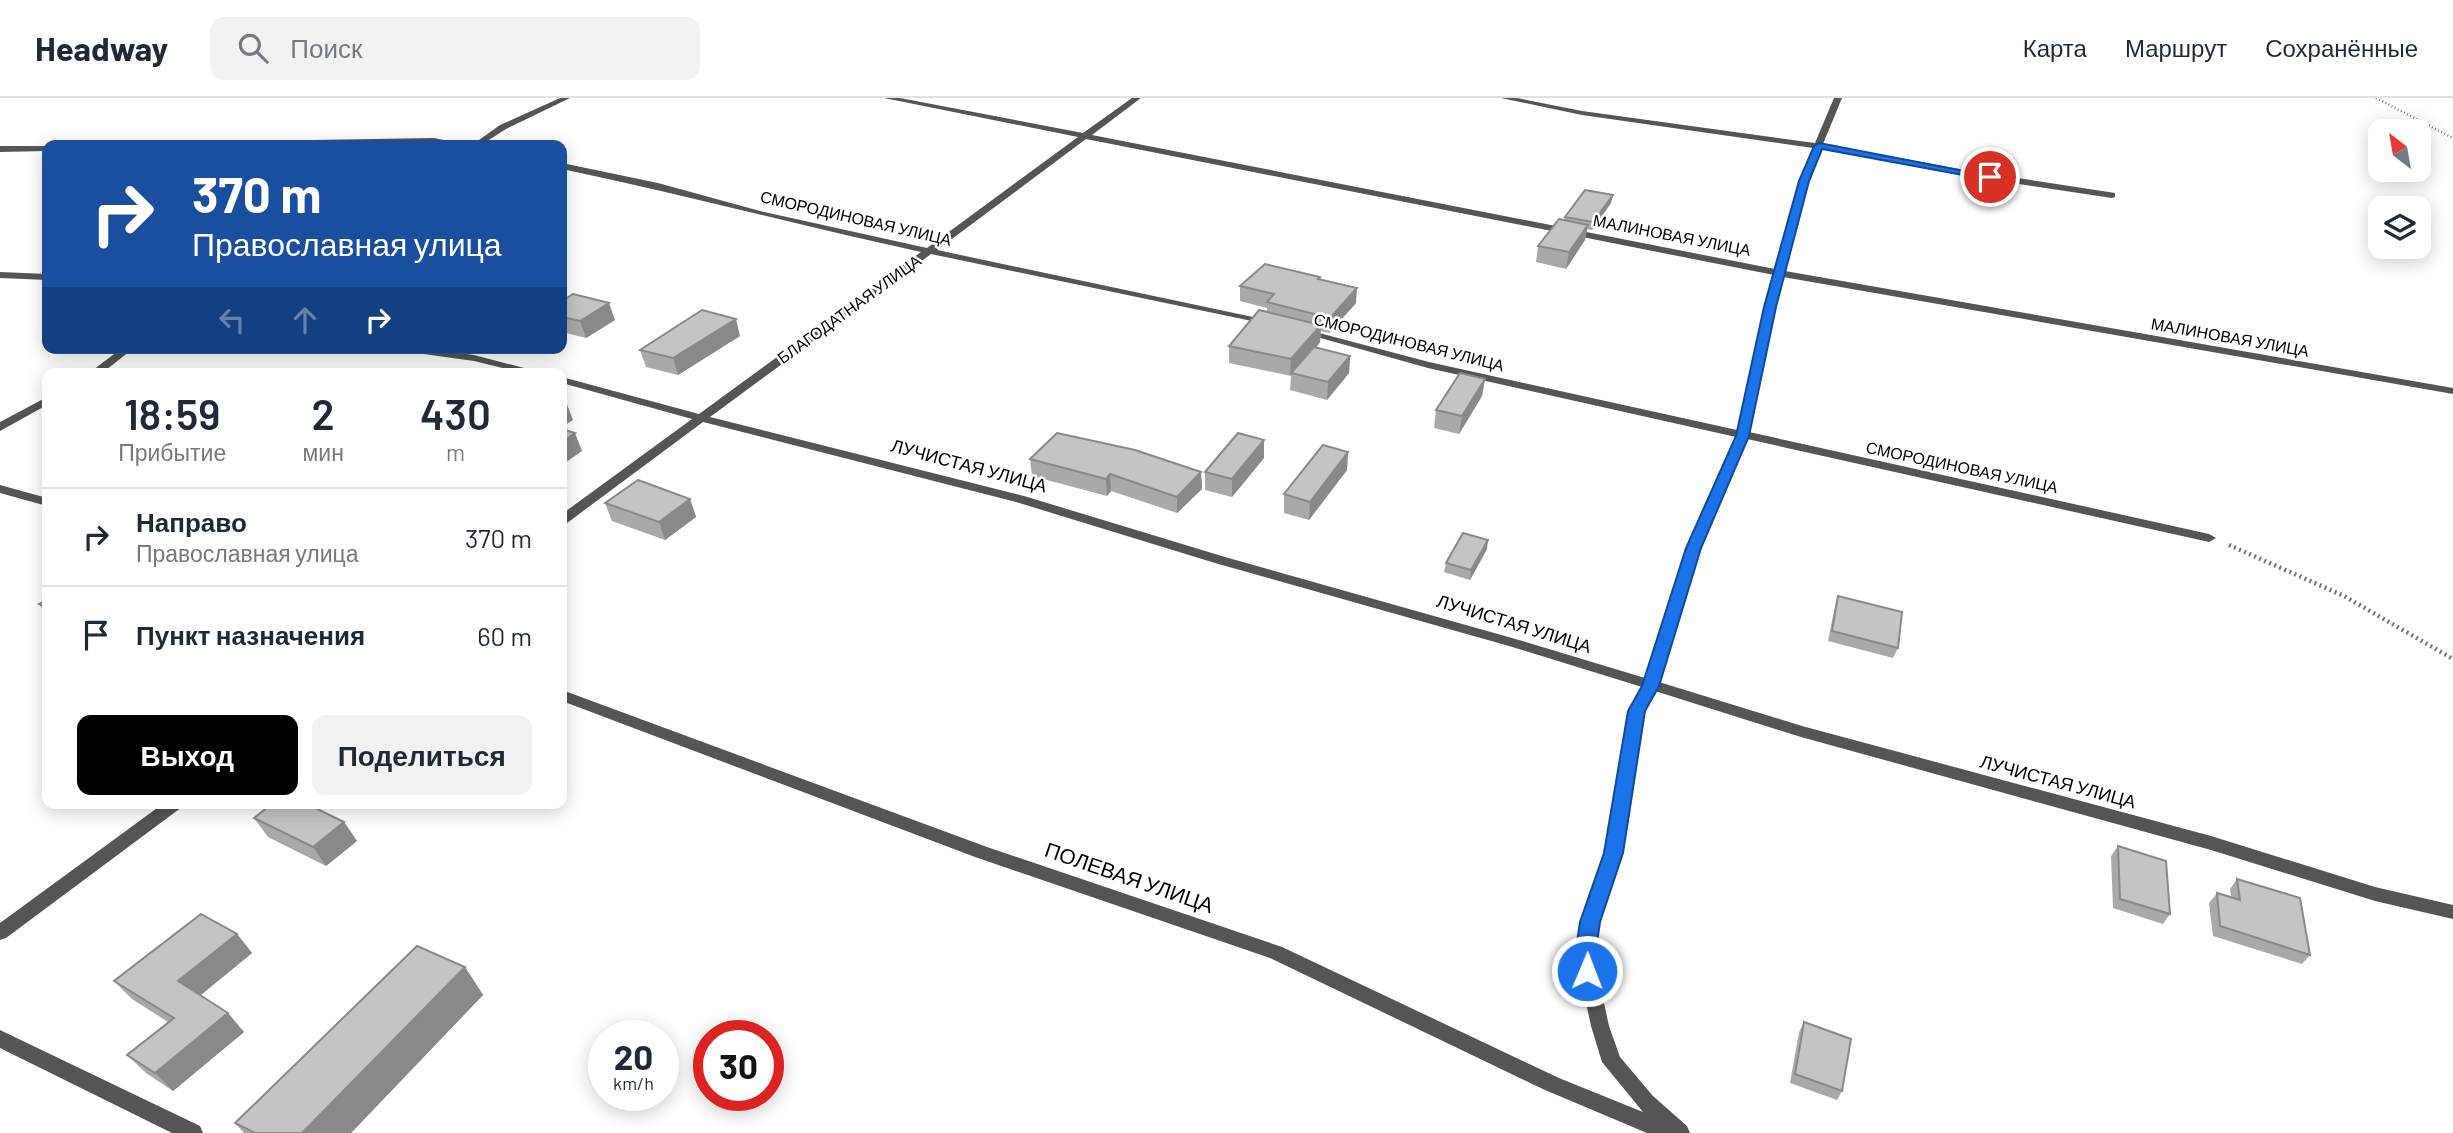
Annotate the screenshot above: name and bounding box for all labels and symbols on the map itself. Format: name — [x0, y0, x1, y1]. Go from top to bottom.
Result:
north arrow — [2368, 119, 2431, 182]
pin — [1960, 147, 2020, 207]
street label: СМОРОДИНОВАЯ УЛИЦА — [759, 186, 954, 249]
street label: МАЛИНОВАЯ УЛИЦА — [1592, 210, 1753, 259]
street label: БЛАГОДАТНАЯ УЛИЦА — [773, 250, 924, 367]
street label: СМОРОДИНОВАЯ УЛИЦА — [1312, 309, 1507, 374]
street label: МАЛИНОВАЯ УЛИЦА — [2150, 313, 2311, 360]
street label: ЛУЧИСТАЯ УЛИЦА — [889, 434, 1050, 496]
street label: СМОРОДИНОВАЯ УЛИЦА — [1864, 437, 2060, 496]
street label: ЛУЧИСТАЯ УЛИЦА — [1434, 589, 1594, 657]
street label: ЛУЧИСТАЯ УЛИЦА — [1978, 750, 2139, 812]
street label: ПОЛЕВАЯ УЛИЦА — [1042, 836, 1217, 917]
position arrow — [1550, 934, 1624, 1008]
speed limit sign: 30 — [693, 1020, 784, 1111]

